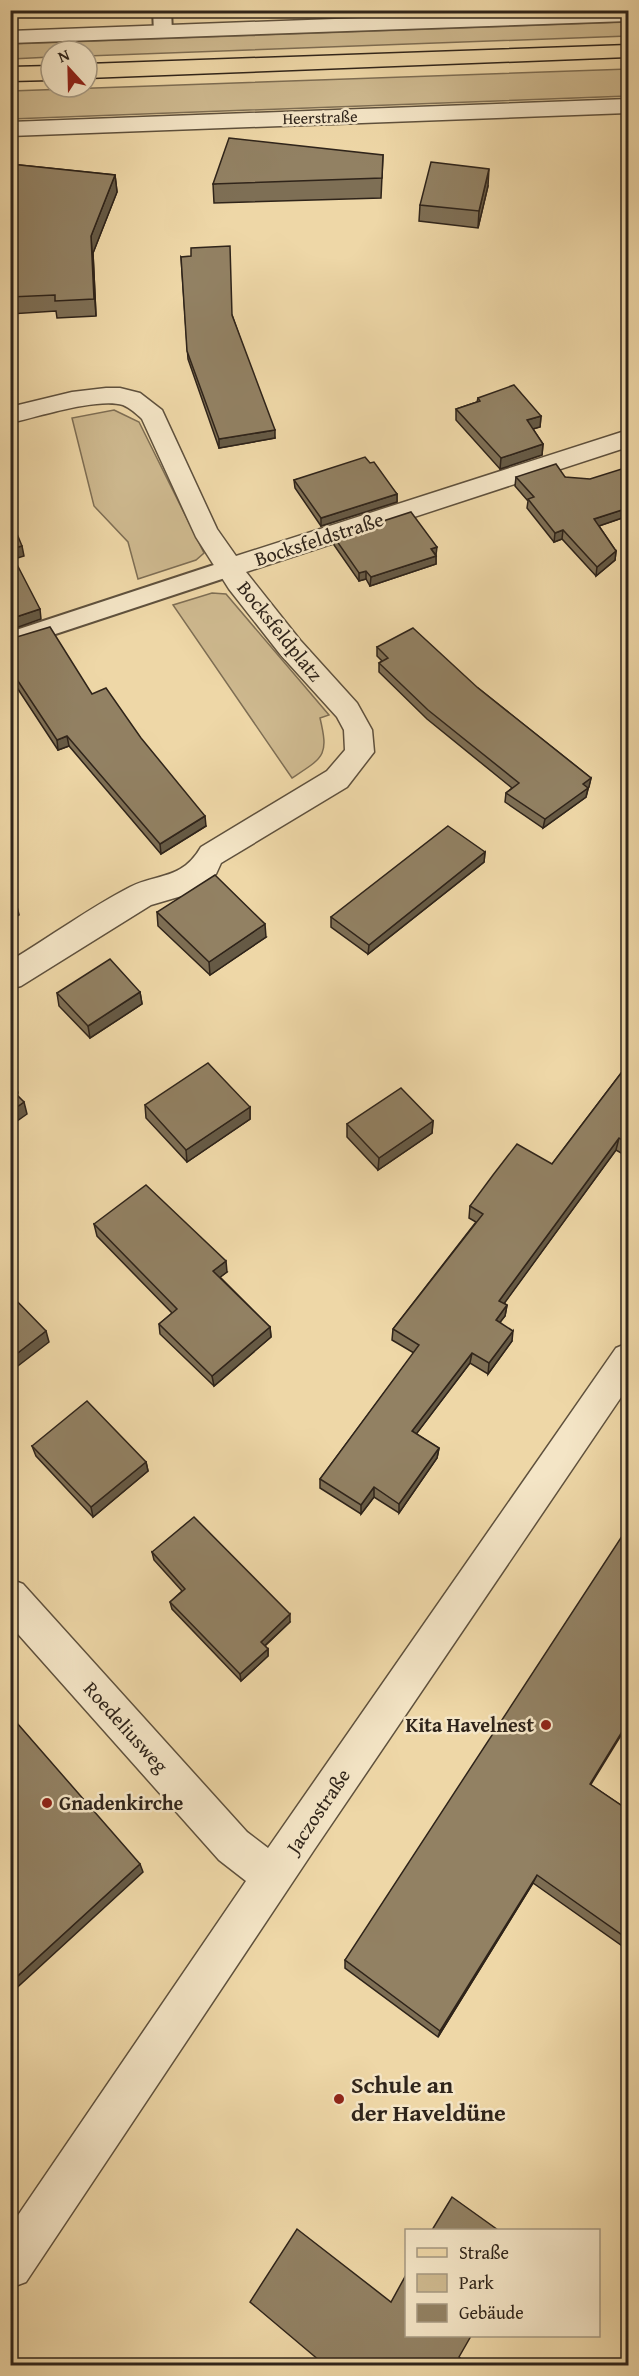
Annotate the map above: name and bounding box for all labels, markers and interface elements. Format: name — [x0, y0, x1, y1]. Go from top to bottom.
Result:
north arrow — [39, 39, 99, 99]
text: N — [54, 42, 73, 68]
street label: Heerstraße — [282, 104, 358, 130]
street label: Bocksfeldstraße — [251, 504, 387, 573]
street label: Bocksfeldplatz — [231, 574, 330, 687]
street label: Roedeliusweg — [77, 1674, 175, 1779]
place label: Kita Havelnest — [406, 1710, 534, 1739]
marker: Kita Havelnest — [539, 1718, 553, 1732]
street label: Jaczostraße — [277, 1762, 357, 1862]
place label: Gnadenkirche — [59, 1788, 184, 1817]
marker: Gnadenkirche — [40, 1796, 54, 1810]
place label: Schule an der Haveldüne — [351, 2067, 506, 2130]
marker: Schule an der Haveldüne — [332, 2092, 346, 2106]
legend — [405, 2229, 600, 2337]
text: Straße — [459, 2239, 509, 2266]
text: Park — [459, 2269, 495, 2296]
text: Gebäude — [459, 2299, 524, 2326]

